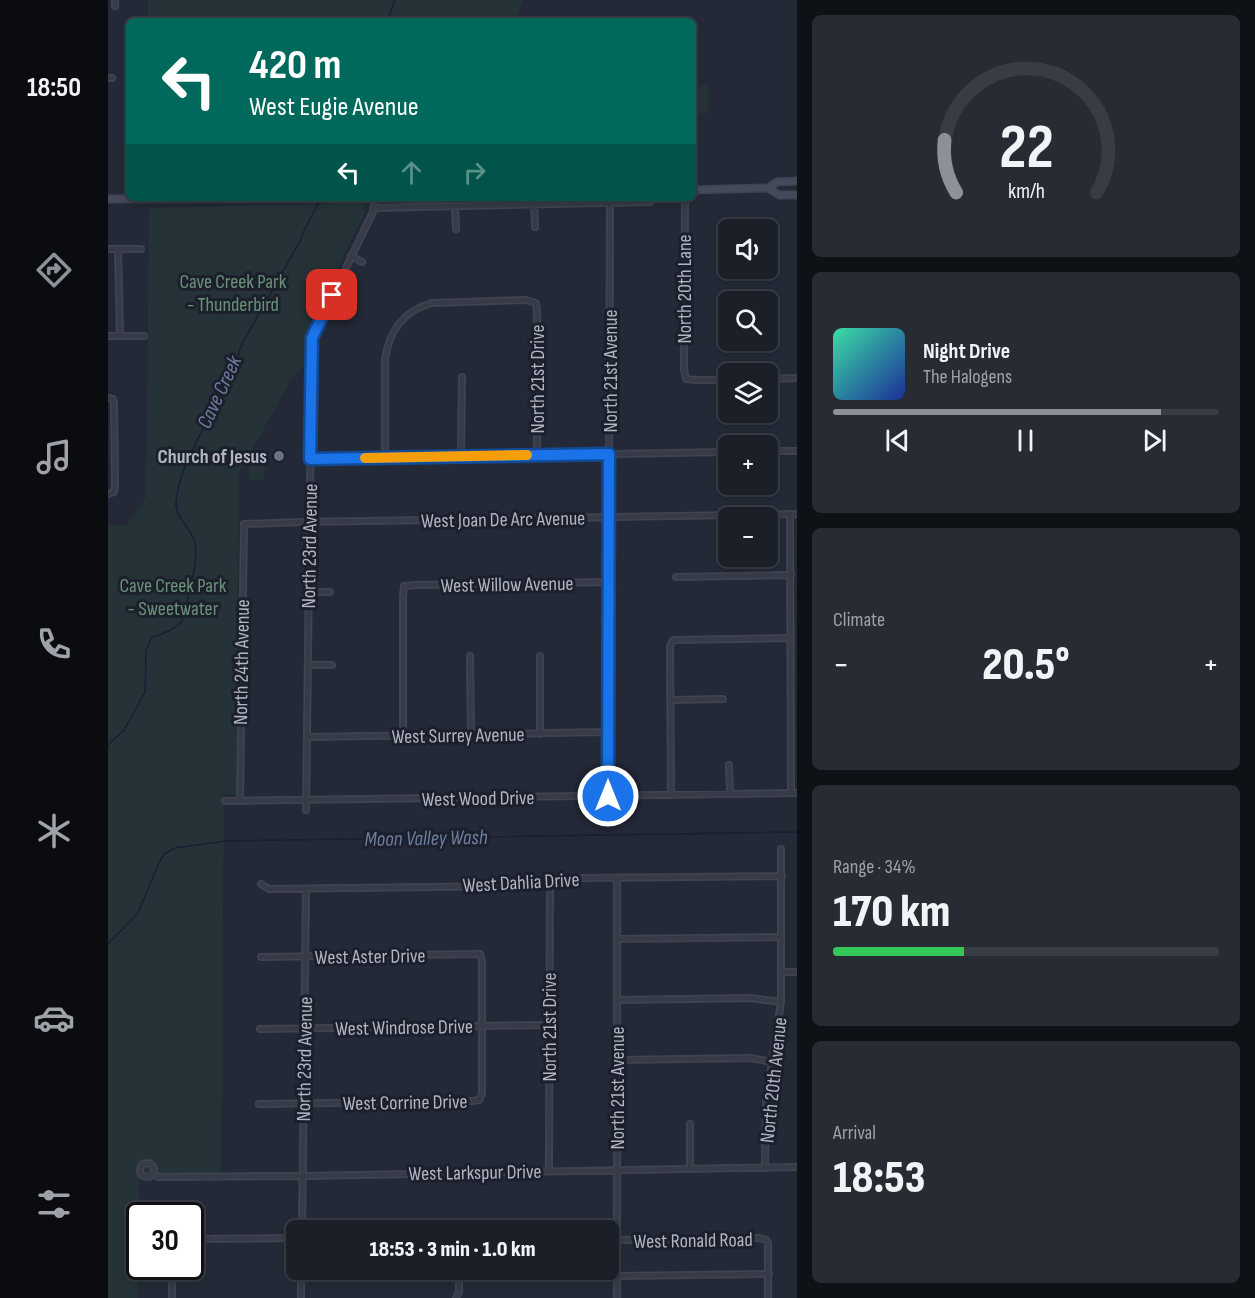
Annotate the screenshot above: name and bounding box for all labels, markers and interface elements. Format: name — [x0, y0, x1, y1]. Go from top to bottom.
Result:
text: 420 m — [249, 40, 341, 91]
icon: left — [150, 42, 228, 120]
text: 18:50 — [27, 72, 81, 104]
text: West Eugie Avenue — [249, 91, 419, 123]
text: 22 — [999, 111, 1053, 186]
icon: left — [332, 156, 365, 189]
icon: ahead — [395, 156, 428, 189]
icon: right — [458, 156, 491, 189]
text: km/h — [1007, 179, 1045, 204]
map controls — [718, 219, 778, 567]
button: sound — [718, 219, 778, 279]
street label: North 20th Lane — [673, 234, 697, 344]
icon: directions — [33, 249, 75, 291]
pin — [306, 269, 357, 320]
park label: Cave Creek Park - Thunderbird — [180, 270, 287, 317]
icon: arrive — [315, 278, 348, 311]
button: search — [718, 291, 778, 351]
street label: North 21st Avenue — [599, 310, 623, 432]
street label: North 21st Drive — [526, 325, 550, 434]
text: Night Drive — [923, 338, 1010, 365]
water label: Cave Creek — [192, 351, 248, 433]
button: layers — [718, 363, 778, 423]
text: The Halogens — [923, 365, 1012, 389]
icon: previous — [881, 424, 914, 457]
icon: pause — [1009, 424, 1042, 457]
icon: next — [1138, 424, 1171, 457]
button: + — [718, 435, 778, 495]
icon: music — [33, 436, 75, 478]
place label: Church of Jesus — [158, 445, 267, 469]
marker: Church of Jesus — [272, 449, 286, 463]
street label: North 23rd Avenue — [297, 483, 323, 609]
street label: West Joan De Arc Avenue — [421, 507, 585, 533]
button: − — [718, 507, 778, 567]
street label: West Willow Avenue — [440, 572, 574, 598]
park label: Cave Creek Park - Sweetwater — [120, 574, 227, 621]
street label: North 24th Avenue — [229, 599, 255, 725]
text: Climate — [833, 608, 885, 632]
icon: phone — [33, 623, 75, 665]
text: 20.5° — [982, 638, 1070, 693]
text: − — [833, 645, 849, 685]
text: + — [1203, 645, 1219, 685]
street label: West Surrey Avenue — [391, 723, 525, 749]
position arrow — [576, 764, 640, 828]
street label: West Wood Drive — [421, 786, 535, 812]
icon: climate — [33, 810, 75, 852]
water label: Moon Valley Wash — [364, 825, 488, 852]
text: Range · 34% — [833, 855, 916, 879]
street label: West Dahlia Drive — [462, 868, 580, 898]
text: 170 km — [833, 885, 950, 940]
street label: West Aster Drive — [314, 944, 426, 970]
street label: North 21st Drive — [538, 973, 562, 1082]
street label: North 23rd Avenue — [292, 996, 318, 1122]
icon: car — [33, 997, 75, 1039]
street label: West Windrose Drive — [335, 1015, 473, 1041]
street label: North 20th Avenue — [755, 1016, 793, 1144]
street label: North 21st Avenue — [606, 1027, 630, 1149]
street label: West Corrine Drive — [342, 1090, 468, 1116]
text: Arrival — [833, 1121, 876, 1145]
text: 18:53 — [833, 1151, 925, 1206]
street label: West Larkspur Drive — [408, 1160, 542, 1186]
icon: filters — [33, 1183, 75, 1225]
speed limit sign: 30 — [126, 1202, 204, 1280]
street label: West Ronald Road — [633, 1228, 753, 1254]
text: 18:53 · 3 min · 1.0 km — [369, 1236, 536, 1263]

